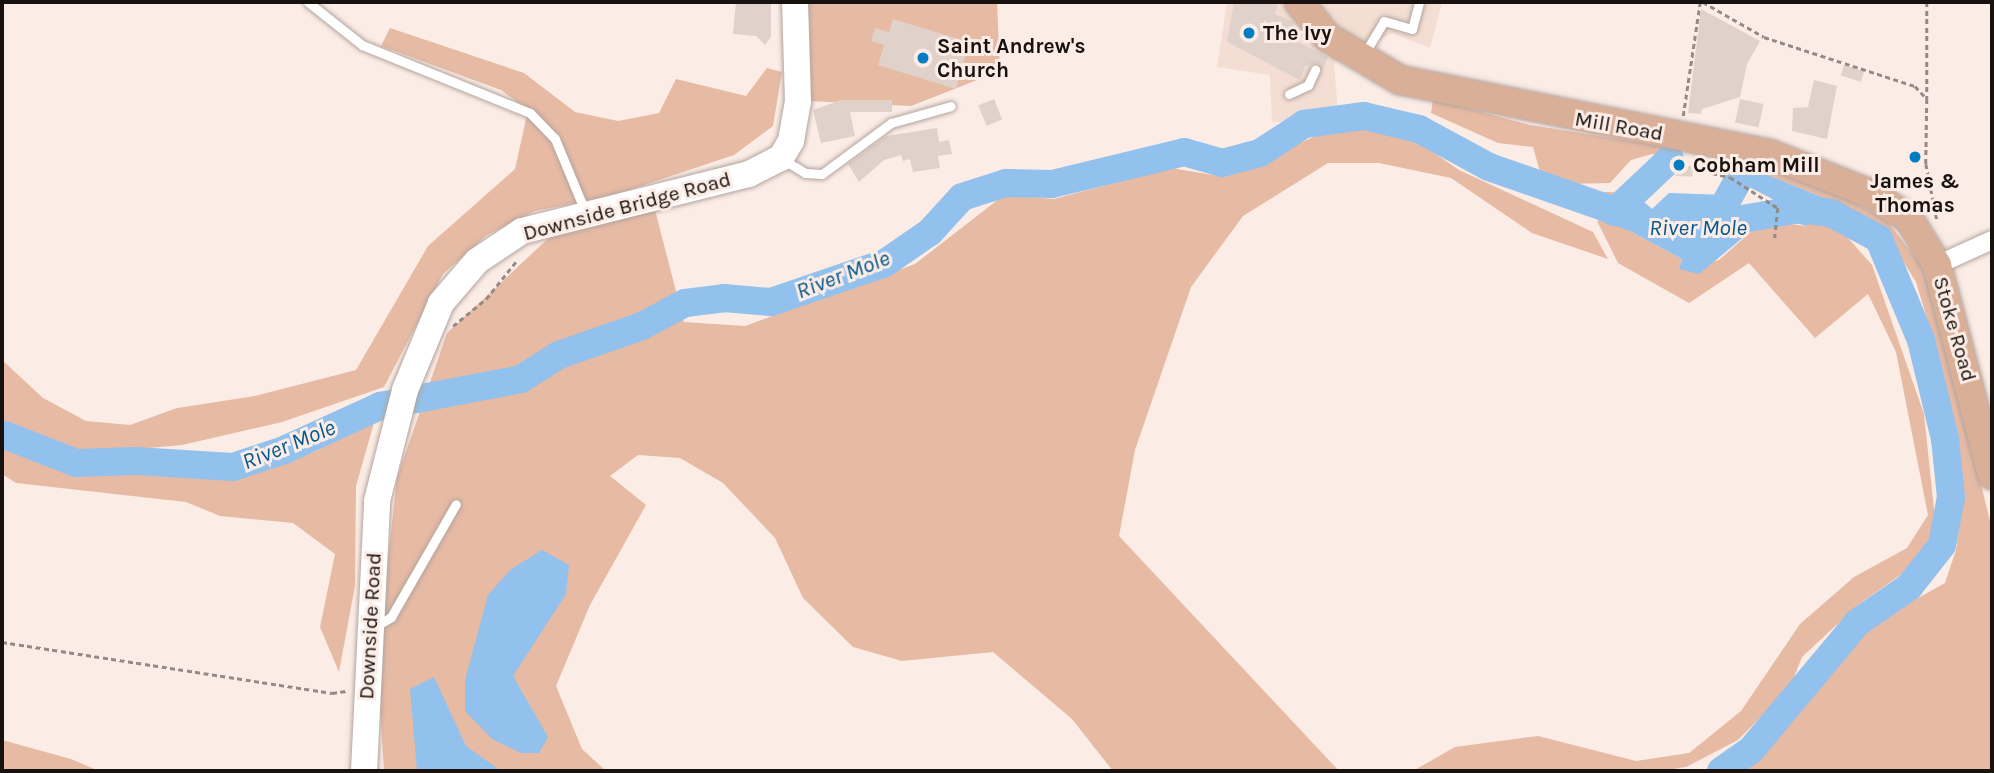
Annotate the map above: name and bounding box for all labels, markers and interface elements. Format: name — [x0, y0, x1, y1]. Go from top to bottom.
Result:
place label: The Ivy — [1263, 20, 1332, 46]
marker: The Ivy — [1241, 25, 1257, 41]
place label: Saint Andrew's Church — [937, 33, 1085, 83]
marker: Saint Andrew's Church — [915, 50, 931, 66]
street label: Mill Road — [1573, 106, 1665, 146]
marker: James & Thomas — [1907, 149, 1923, 165]
place label: Cobham Mill — [1693, 152, 1820, 178]
marker: Cobham Mill — [1671, 157, 1687, 173]
street label: Downside Bridge Road — [520, 166, 734, 246]
place label: James & Thomas — [1870, 168, 1960, 218]
water label: River Mole — [1649, 214, 1747, 242]
water label: River Mole — [792, 245, 894, 305]
street label: Stoke Road — [1928, 274, 1982, 384]
water label: River Mole — [238, 414, 340, 476]
street label: Downside Road — [354, 552, 386, 700]

